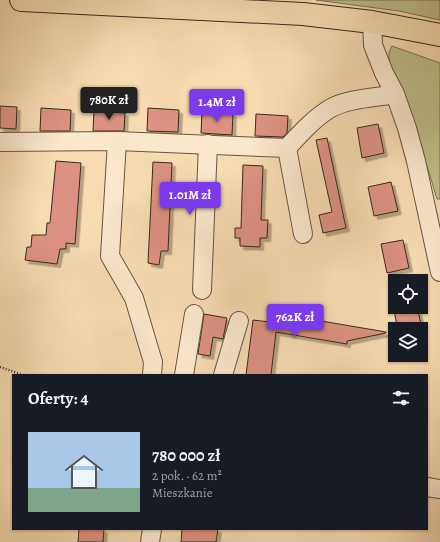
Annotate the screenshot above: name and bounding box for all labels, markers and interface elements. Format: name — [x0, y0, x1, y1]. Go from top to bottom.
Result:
pin: 780K zł — [72, 87, 146, 121]
pin: 1.4M zł — [180, 89, 254, 123]
text: 780K zł — [89, 91, 129, 108]
text: 1.4M zł — [198, 93, 236, 110]
pin: 1.01M zł — [149, 182, 231, 216]
text: 1.01M zł — [169, 186, 211, 203]
map controls — [388, 274, 428, 362]
button: locate — [388, 274, 428, 314]
pin: 762K zł — [258, 304, 332, 338]
text: 762K zł — [276, 308, 314, 325]
button: layers — [388, 322, 428, 362]
text: Oferty: 4 — [28, 387, 88, 410]
icon: filters — [390, 387, 412, 409]
text: 780 000 zł — [152, 444, 221, 467]
icon: home — [60, 448, 108, 496]
text: 2 pok. · 62 m² — [152, 467, 222, 484]
text: Mieszkanie — [152, 484, 212, 501]

